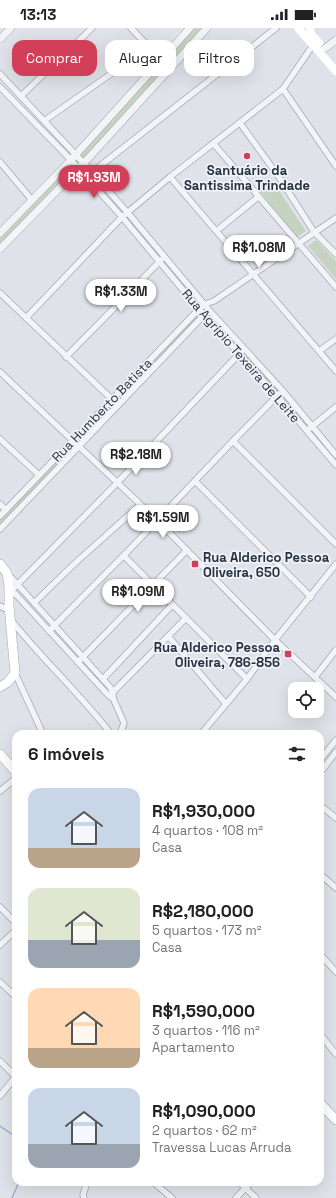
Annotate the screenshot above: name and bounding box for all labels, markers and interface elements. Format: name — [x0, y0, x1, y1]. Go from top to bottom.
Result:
text: 13:13 — [20, 5, 56, 24]
chip: Comprar — [12, 40, 97, 76]
chip: Alugar — [105, 40, 176, 76]
chip: Filtros — [184, 40, 254, 76]
marker: Santuário da Santissima Trindade — [242, 151, 252, 161]
place label: Santuário da Santissima Trindade — [184, 162, 310, 194]
pin: R$1.93M — [57, 165, 131, 199]
text: R$1.93M — [67, 169, 121, 186]
pin: R$1.08M — [222, 235, 296, 269]
text: R$1.08M — [232, 239, 286, 256]
pin: R$1.33M — [84, 279, 158, 313]
text: R$1.33M — [94, 283, 148, 300]
street label: Rua Agrípio Texeira de Leite — [178, 285, 304, 427]
street label: Rua Humberto Batista — [48, 354, 156, 465]
pin: R$2.18M — [99, 442, 173, 476]
text: R$2.18M — [110, 446, 162, 463]
pin: R$1.59M — [126, 505, 200, 539]
text: R$1.59M — [136, 509, 190, 526]
place label: Rua Alderico Pessoa Oliveira, 650 — [203, 549, 330, 581]
marker: Rua Alderico Pessoa Oliveira, 650 — [190, 559, 200, 569]
pin: R$1.09M — [101, 579, 175, 613]
text: R$1.09M — [111, 583, 165, 600]
place label: Rua Alderico Pessoa Oliveira, 786-856 — [154, 639, 280, 671]
marker: Rua Alderico Pessoa Oliveira, 786-856 — [283, 649, 293, 659]
map controls — [288, 682, 324, 718]
button: locate — [288, 682, 324, 718]
text: 6 imóveis — [28, 743, 104, 765]
icon: filters — [286, 743, 308, 765]
text: R$1,930,000 — [152, 800, 255, 822]
icon: home — [60, 804, 108, 852]
text: 4 quartos · 108 m² — [152, 822, 263, 839]
text: Casa — [152, 839, 182, 856]
text: R$2,180,000 — [152, 900, 254, 922]
icon: home — [60, 904, 108, 952]
text: 5 quartos · 173 m² — [152, 922, 261, 939]
text: Casa — [152, 939, 182, 956]
text: R$1,590,000 — [152, 1000, 255, 1022]
icon: home — [60, 1004, 108, 1052]
text: 3 quartos · 116 m² — [152, 1022, 260, 1039]
text: Apartamento — [152, 1039, 235, 1056]
text: R$1,090,000 — [152, 1100, 256, 1122]
icon: home — [60, 1104, 108, 1152]
text: 2 quartos · 62 m² — [152, 1122, 257, 1139]
text: Travessa Lucas Arruda — [152, 1139, 291, 1156]

